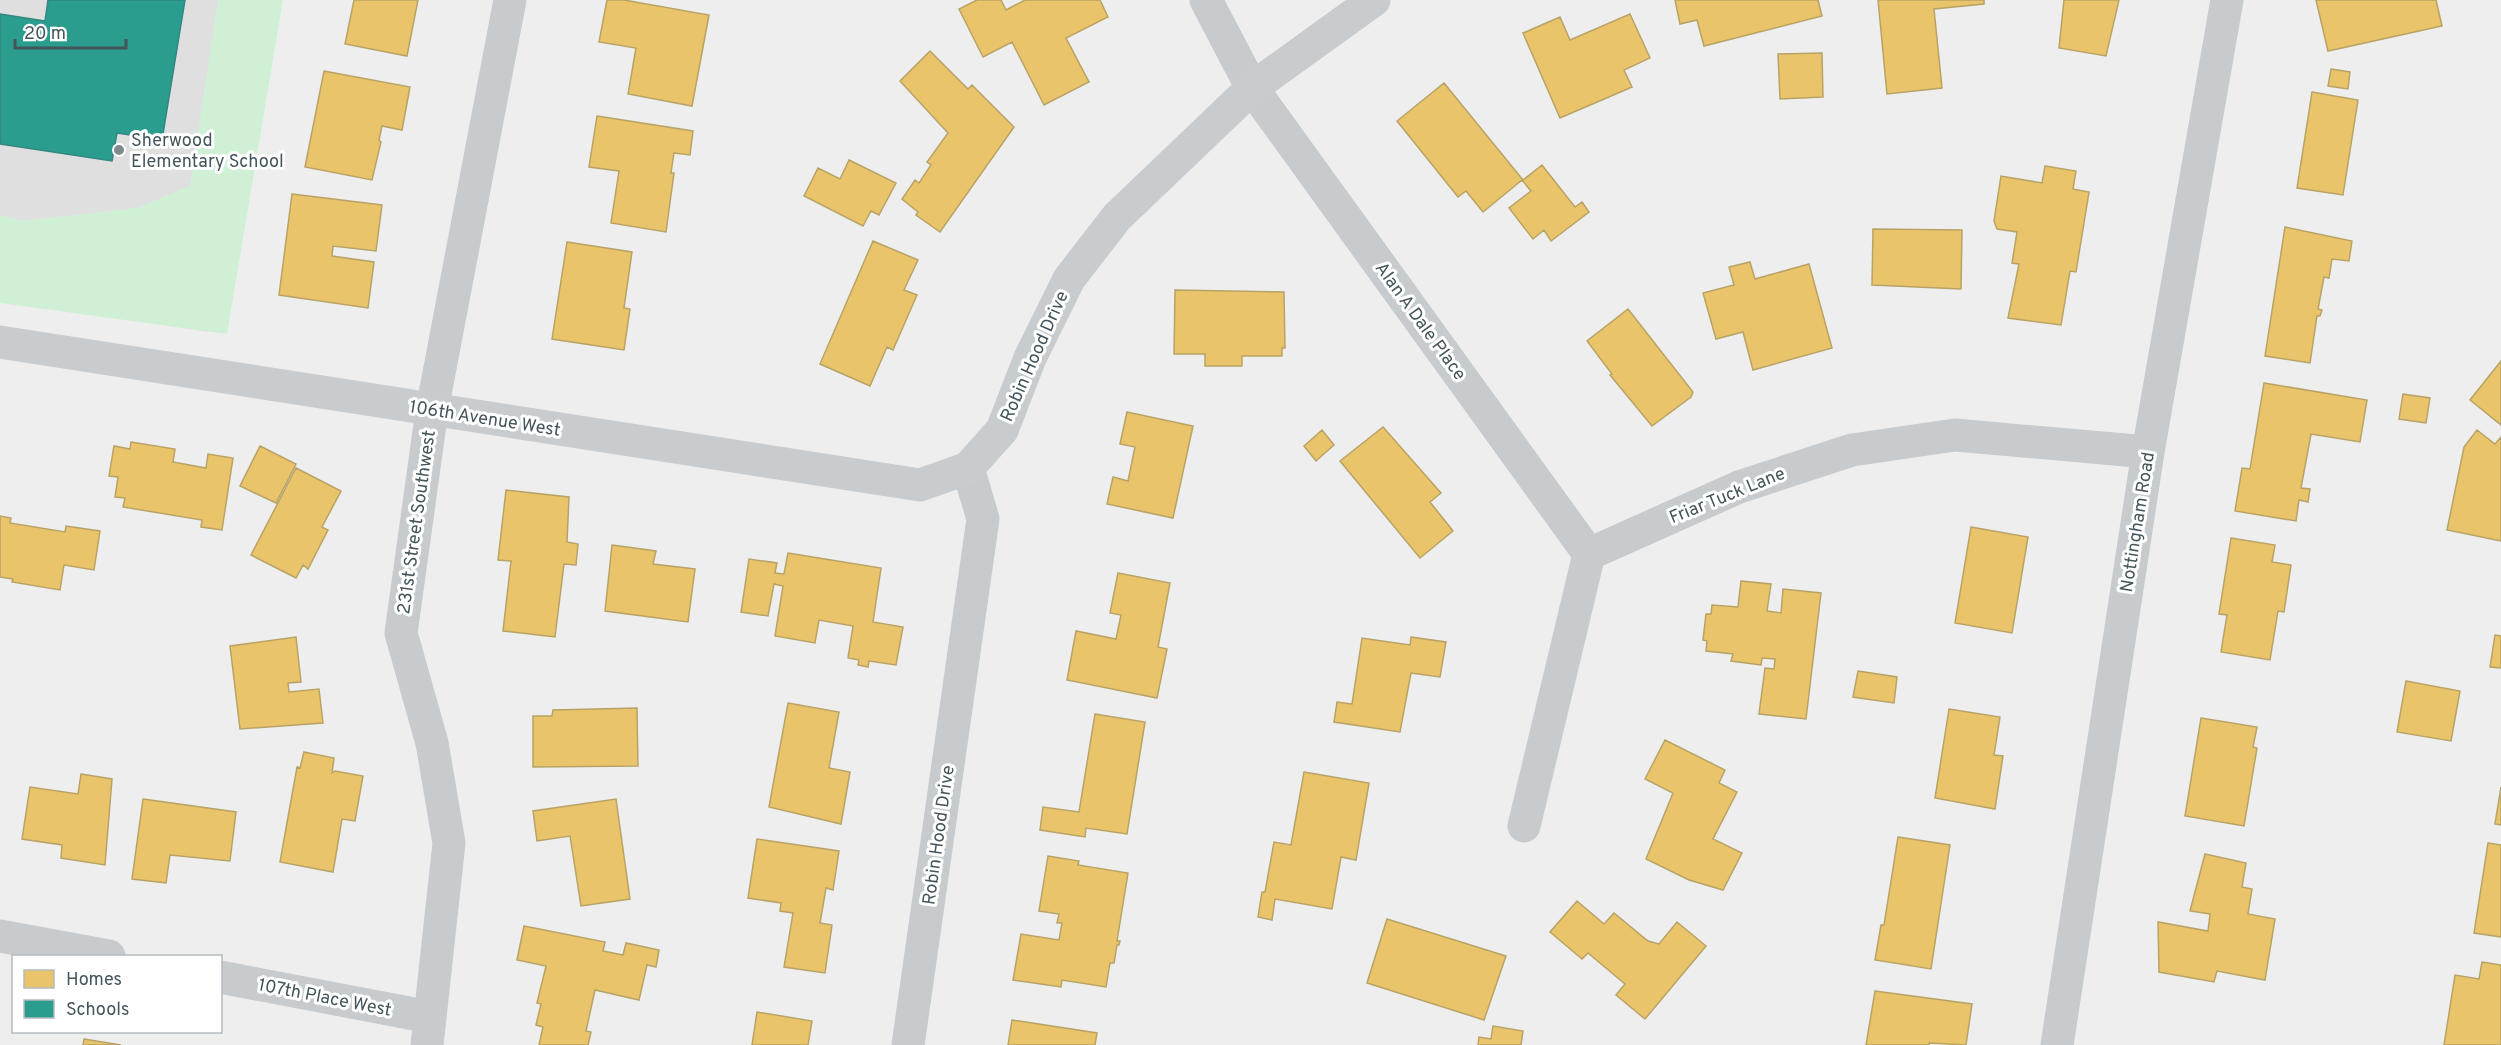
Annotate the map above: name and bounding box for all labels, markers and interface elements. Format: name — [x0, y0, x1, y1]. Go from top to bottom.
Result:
scale bar — [15, 12, 126, 50]
text: 20 m — [24, 23, 66, 46]
place label: Sherwood Elementary School — [131, 130, 284, 174]
marker: Sherwood Elementary School — [112, 143, 126, 157]
street label: Alan A Dale Place — [1369, 258, 1470, 386]
street label: Robin Hood Drive — [996, 288, 1075, 426]
street label: 106th Avenue West — [408, 396, 562, 443]
street label: 231st Street Southwest — [393, 429, 442, 616]
street label: Nottingham Road — [2116, 450, 2161, 594]
street label: Friar Tuck Lane — [1666, 463, 1789, 530]
street label: Robin Hood Drive — [918, 764, 961, 907]
legend — [12, 955, 222, 1033]
text: Homes — [66, 969, 122, 992]
street label: 107th Place West — [256, 974, 393, 1023]
text: Schools — [66, 999, 129, 1022]

